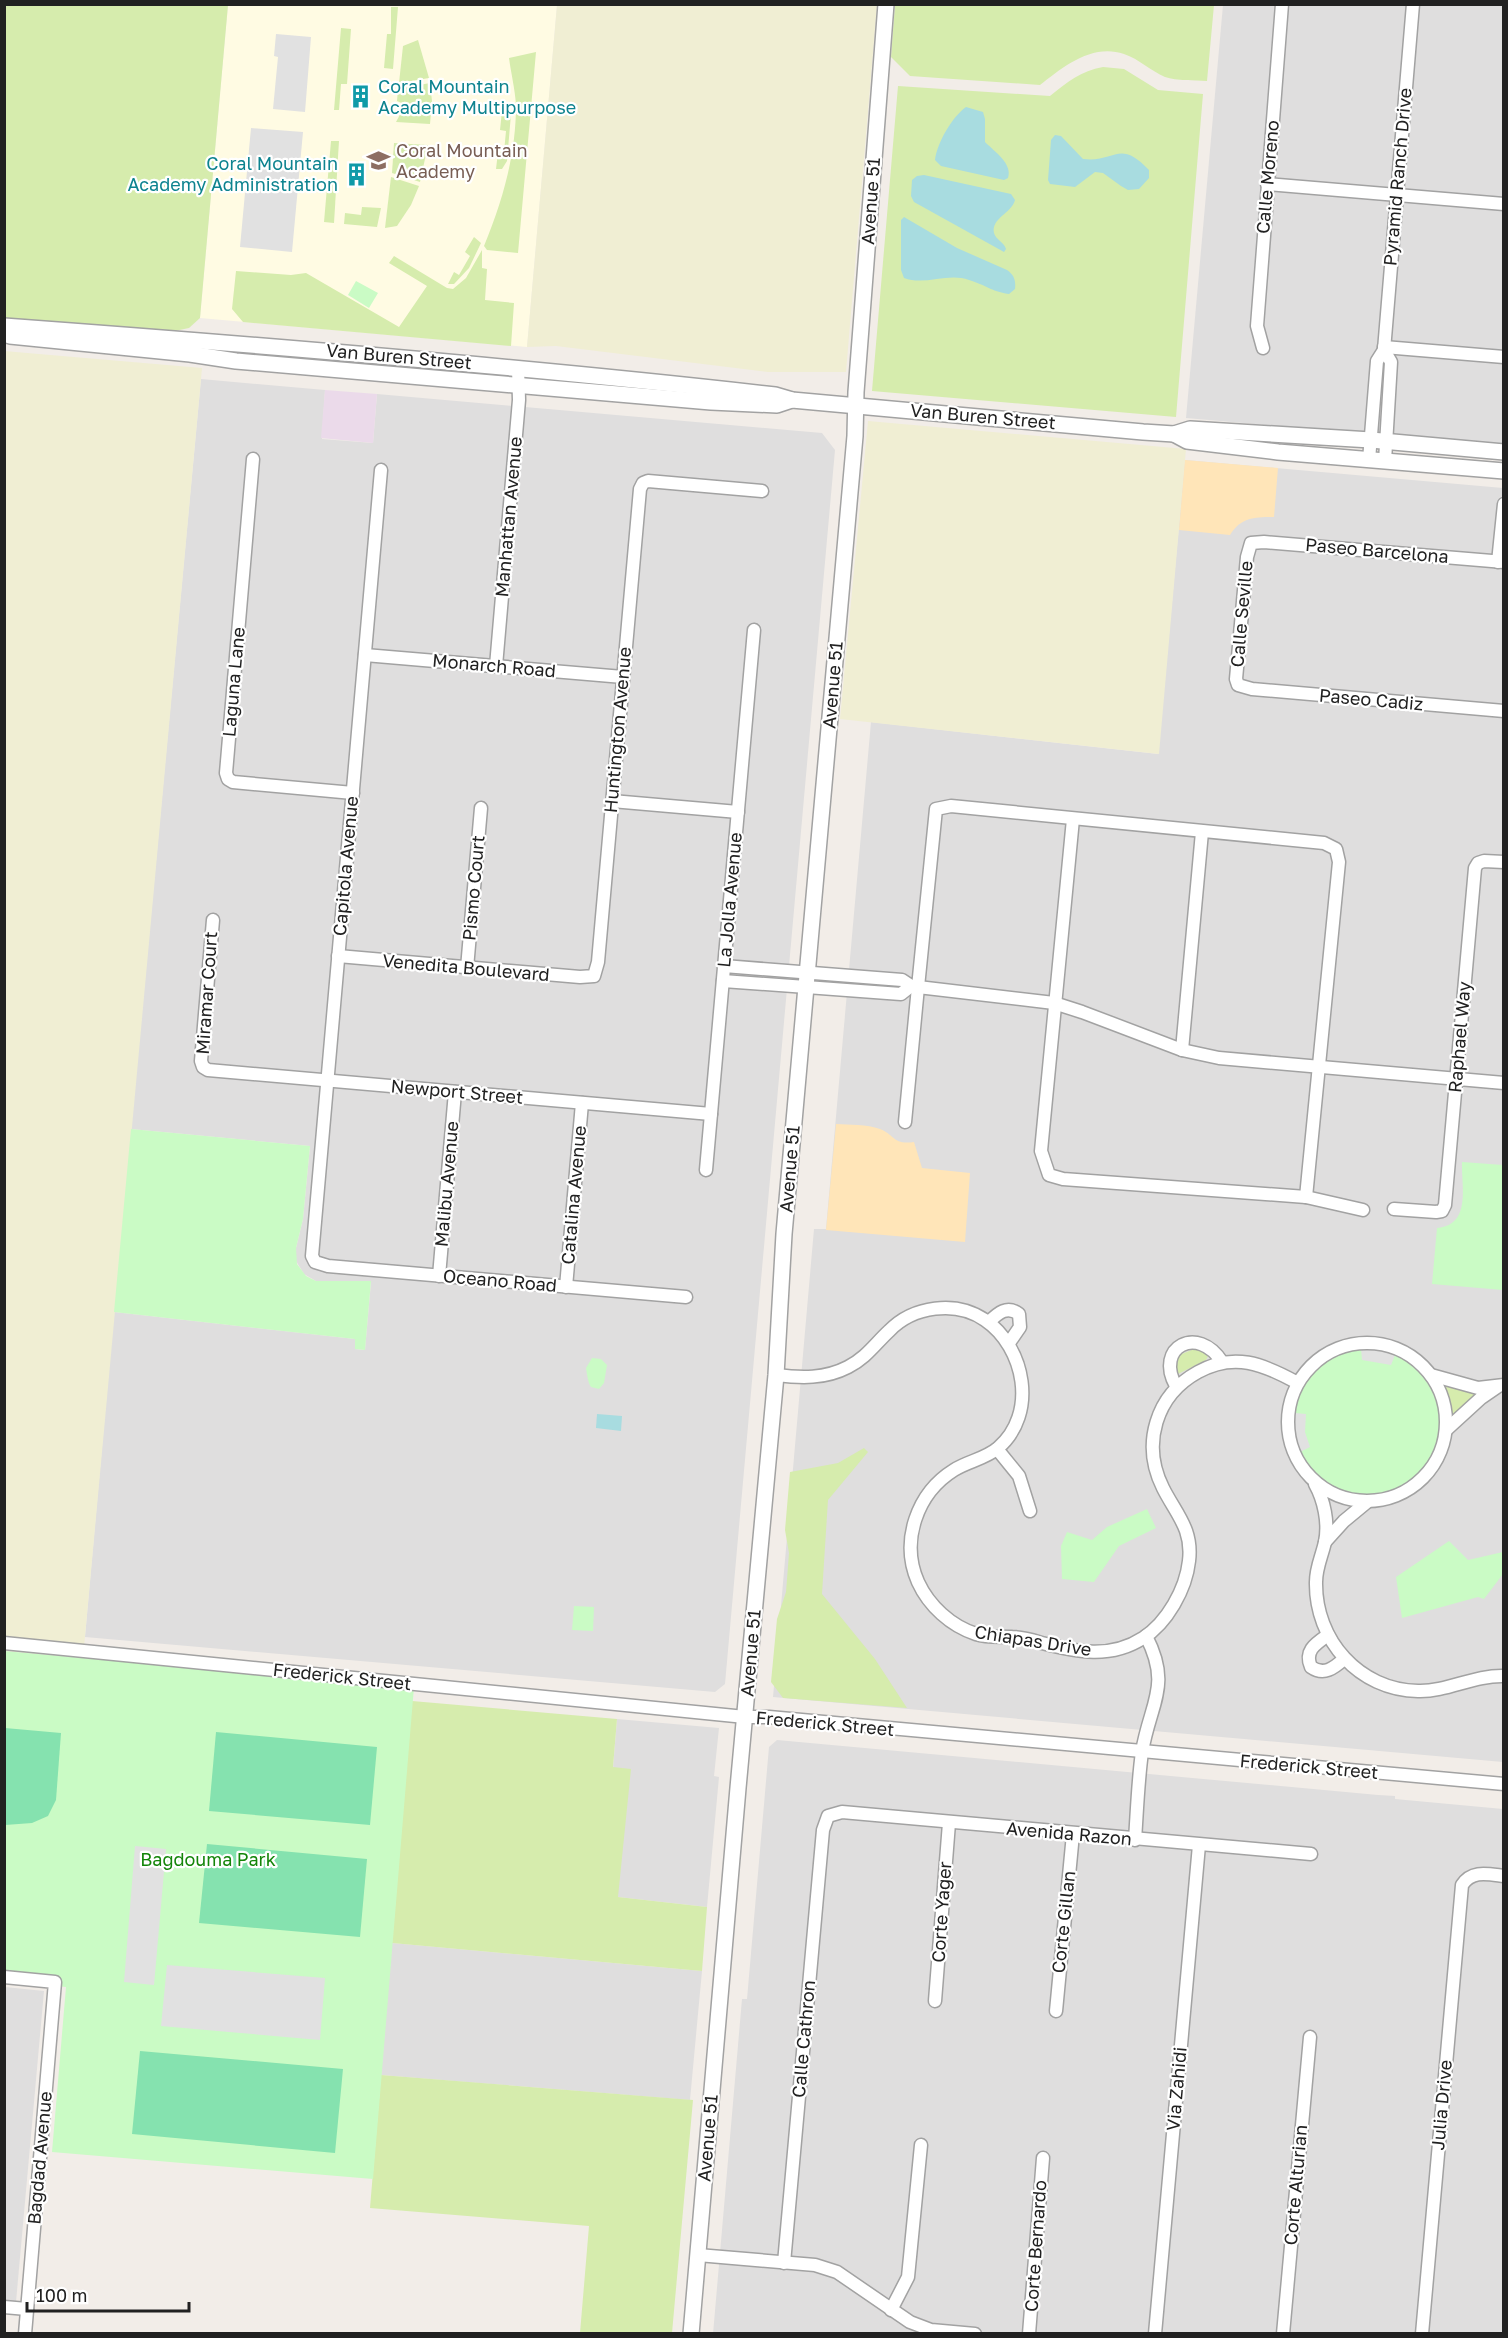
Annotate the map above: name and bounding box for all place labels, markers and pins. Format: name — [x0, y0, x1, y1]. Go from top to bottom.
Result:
place label: Coral Mountain Academy Multipurpose — [378, 75, 576, 118]
building icon: Coral Mountain Academy Multipurpose — [347, 84, 373, 110]
place label: Coral Mountain Academy — [396, 139, 528, 182]
school or university icon: Coral Mountain Academy — [365, 148, 391, 174]
place label: Coral Mountain Academy Administration — [127, 152, 338, 195]
building icon: Coral Mountain Academy Administration — [343, 161, 369, 187]

